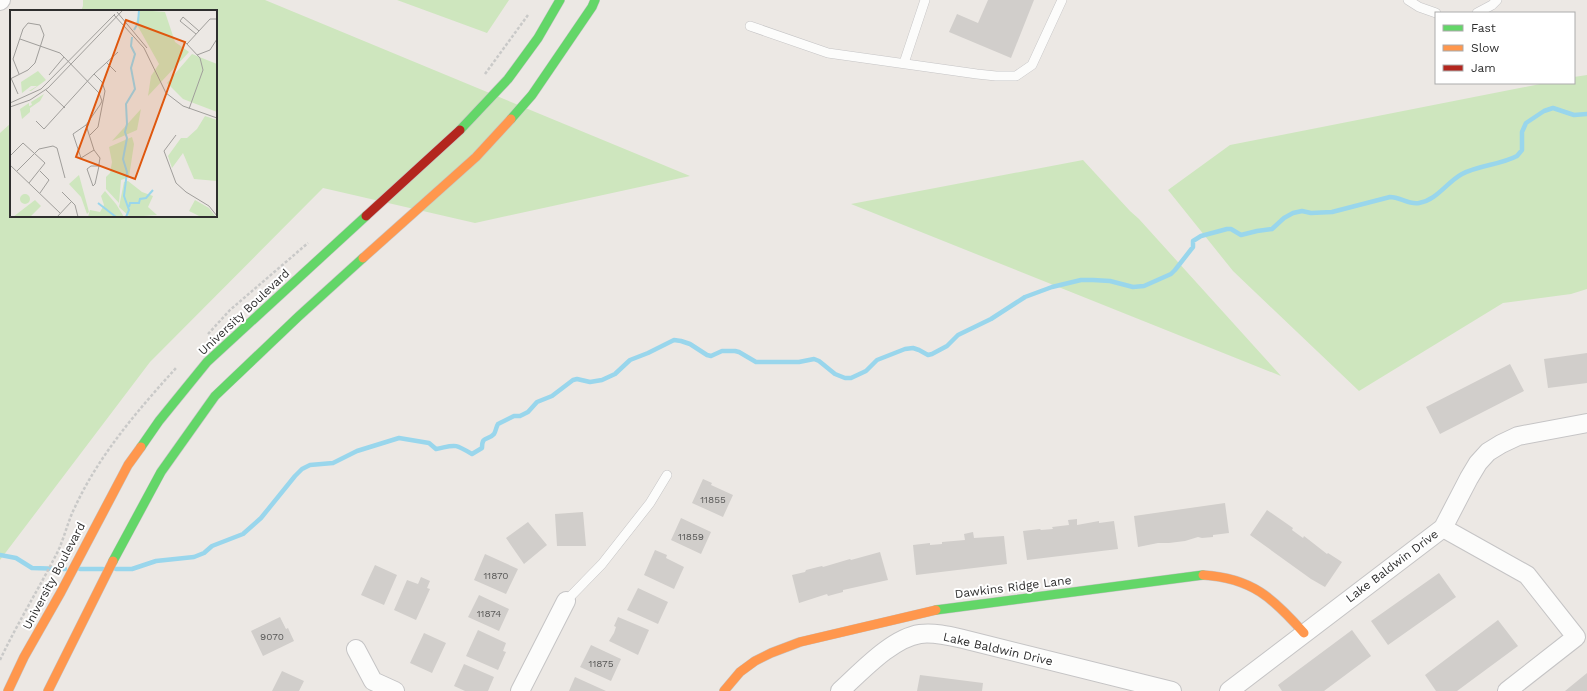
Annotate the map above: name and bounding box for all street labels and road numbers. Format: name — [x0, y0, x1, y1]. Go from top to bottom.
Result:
street label: University Boulevard — [196, 266, 292, 358]
street label: University Boulevard — [20, 520, 88, 632]
street label: Lake Baldwin Drive — [1343, 527, 1441, 605]
street label: Dawkins Ridge Lane — [954, 573, 1072, 601]
street label: Lake Baldwin Drive — [942, 630, 1054, 668]

